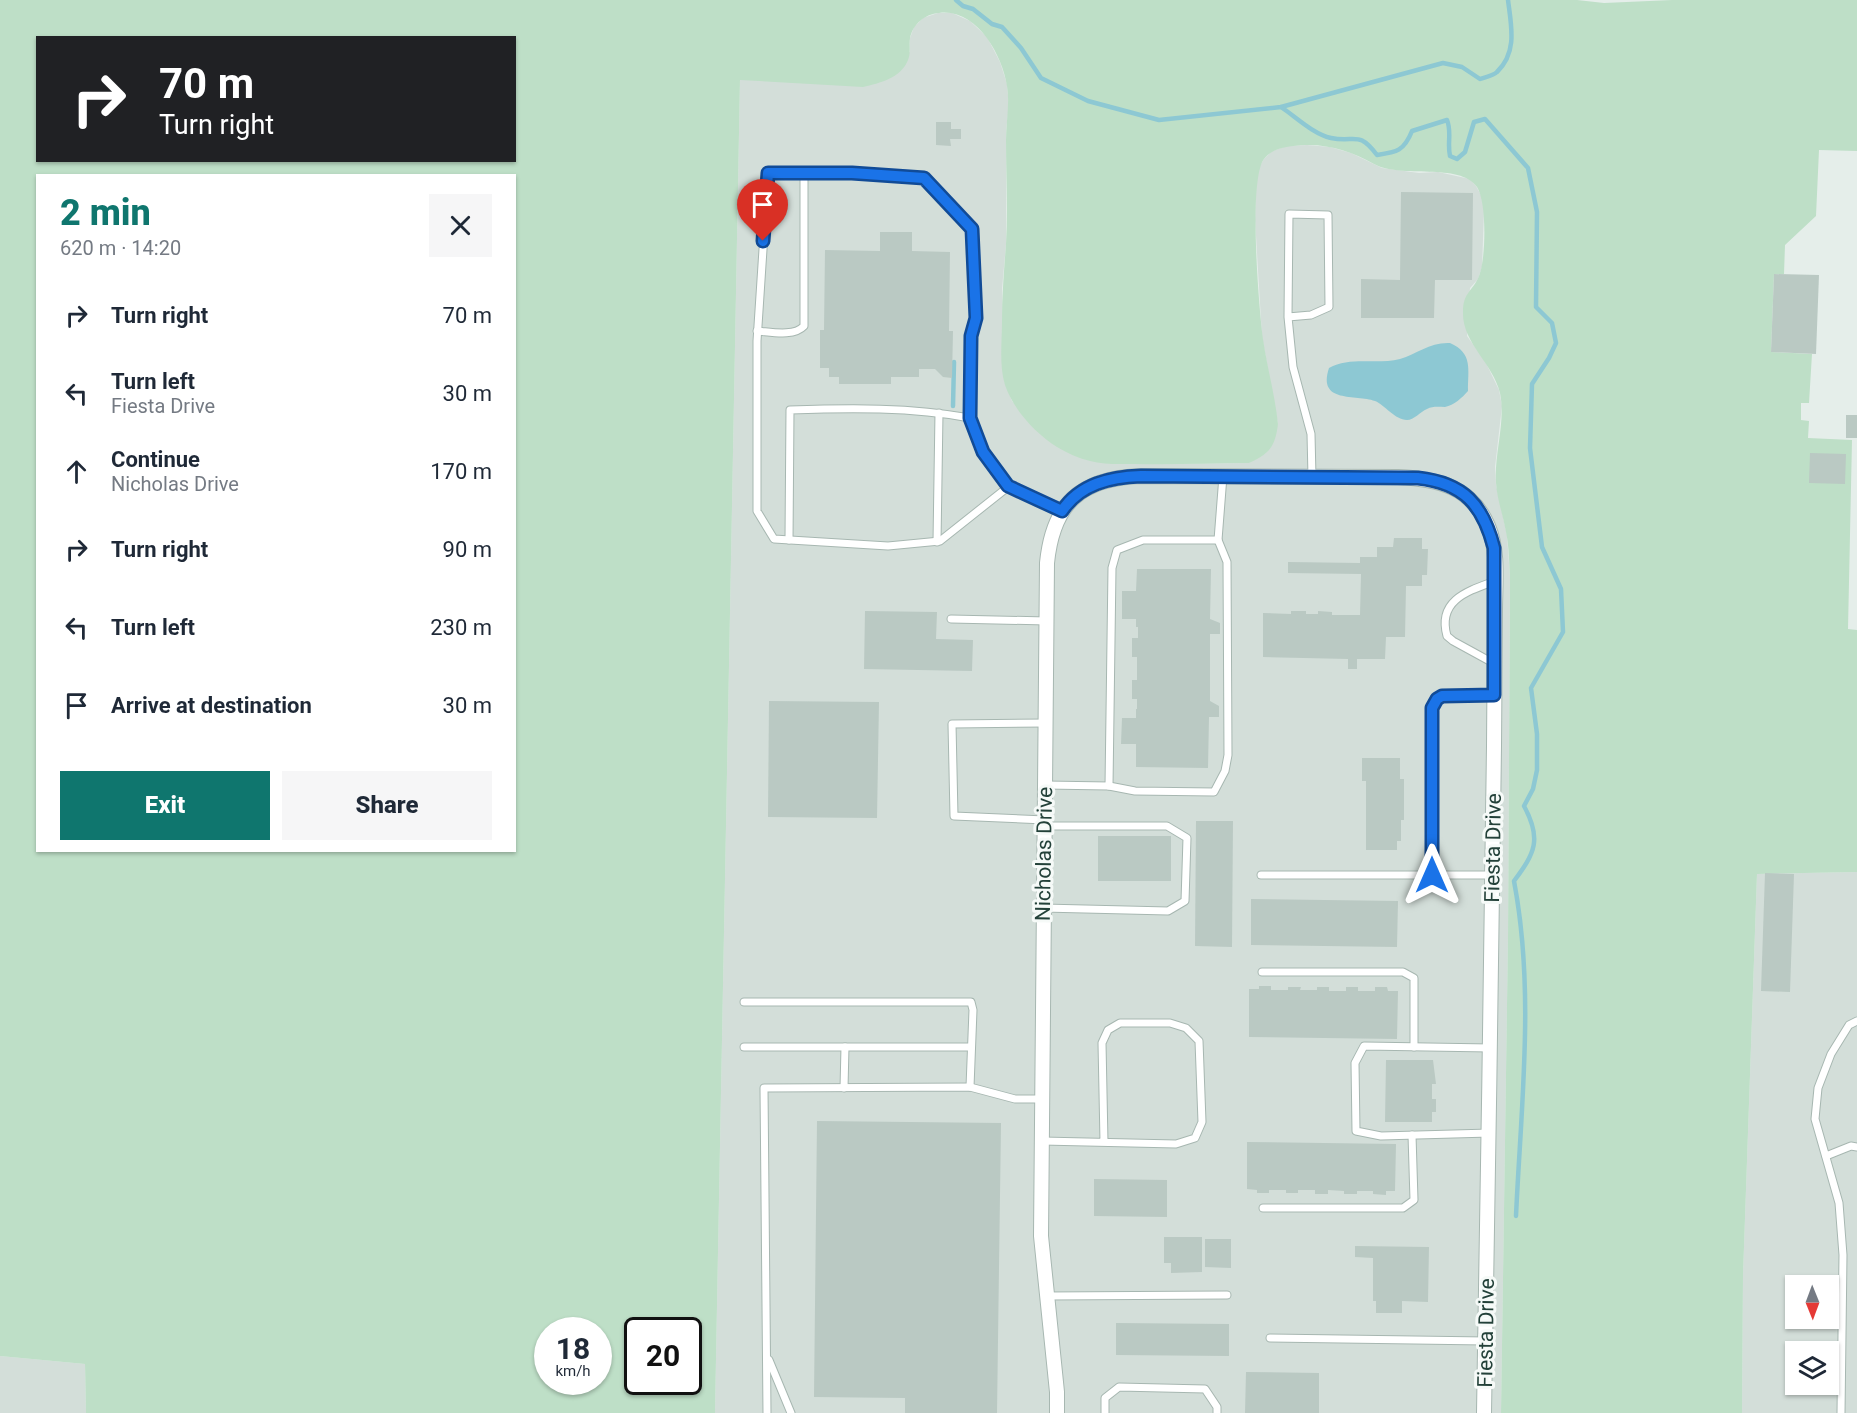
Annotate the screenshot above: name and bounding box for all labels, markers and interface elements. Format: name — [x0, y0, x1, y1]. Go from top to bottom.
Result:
text: 70 m — [159, 59, 254, 108]
icon: right — [60, 60, 138, 138]
text: Turn right — [159, 109, 274, 141]
pin — [737, 179, 788, 241]
icon: arrive — [746, 188, 779, 221]
text: 2 min — [60, 192, 151, 234]
button: close — [429, 194, 492, 257]
text: 620 m · 14:20 — [60, 236, 181, 260]
icon: right — [60, 299, 93, 332]
text: Turn right — [111, 303, 208, 328]
text: 70 m — [443, 303, 492, 328]
text: Turn left — [111, 369, 195, 394]
icon: left — [60, 377, 93, 410]
text: 30 m — [443, 381, 492, 406]
text: Fiesta Drive — [111, 394, 215, 418]
text: Continue — [111, 447, 200, 472]
icon: ahead — [60, 455, 93, 488]
text: 170 m — [430, 459, 492, 484]
text: Nicholas Drive — [111, 472, 239, 496]
icon: right — [60, 533, 93, 566]
text: Turn right — [111, 537, 208, 562]
text: 90 m — [443, 537, 492, 562]
icon: left — [60, 611, 93, 644]
text: Turn left — [111, 615, 195, 640]
text: 230 m — [430, 615, 492, 640]
icon: arrive — [60, 689, 93, 722]
text: Arrive at destination — [111, 693, 312, 718]
text: 30 m — [443, 693, 492, 718]
button: Exit — [60, 771, 270, 840]
button: Share — [282, 771, 492, 840]
street label: Nicholas Drive — [1031, 787, 1057, 921]
street label: Fiesta Drive — [1480, 793, 1506, 903]
position arrow — [1400, 843, 1464, 907]
north arrow — [1785, 1275, 1839, 1329]
map controls — [1785, 1275, 1839, 1395]
street label: Fiesta Drive — [1473, 1278, 1499, 1388]
speed limit sign: 20 — [624, 1317, 702, 1395]
text: 18 — [556, 1331, 590, 1366]
button: layers — [1785, 1341, 1839, 1395]
text: km/h — [555, 1362, 591, 1380]

